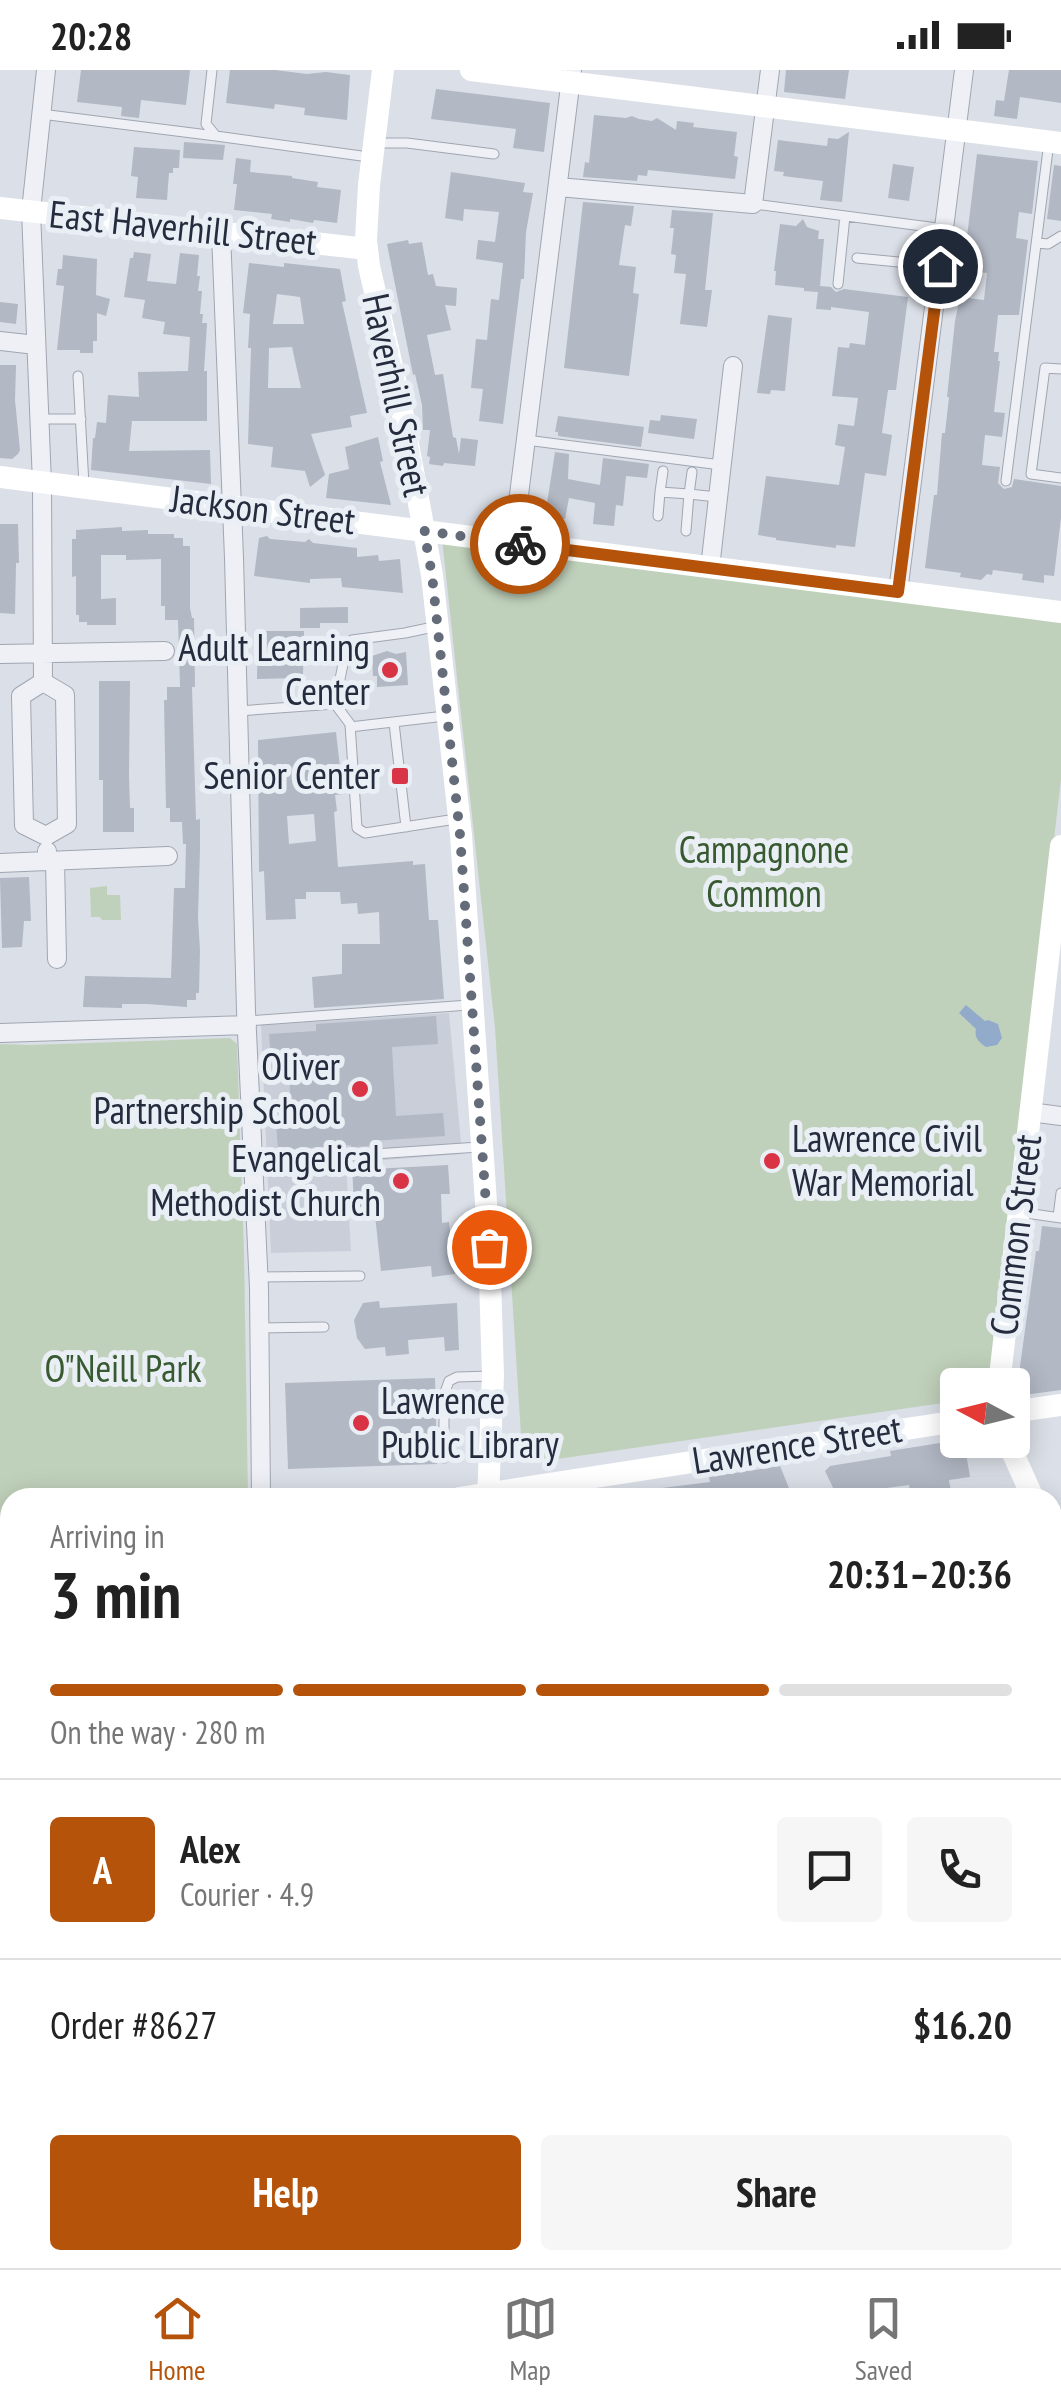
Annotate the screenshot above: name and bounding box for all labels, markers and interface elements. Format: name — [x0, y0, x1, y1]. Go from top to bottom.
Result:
text: 20:28 — [50, 11, 132, 60]
street label: East Haverhill Street — [47, 188, 320, 265]
pin — [898, 224, 983, 309]
icon: home — [913, 239, 968, 294]
street label: Haverhill Street — [352, 289, 443, 501]
street label: Jackson Street — [167, 473, 359, 544]
courier — [470, 494, 570, 594]
icon: bike — [493, 517, 548, 572]
place label: Adult Learning Center — [178, 622, 371, 715]
marker: Adult Learning Center — [379, 659, 401, 681]
place label: Senior Center — [203, 750, 381, 799]
marker: Senior Center — [389, 765, 411, 787]
park label: Campagnone Common — [679, 824, 849, 917]
place label: Oliver Partnership School — [94, 1041, 341, 1134]
marker: Oliver Partnership School — [349, 1078, 371, 1100]
place label: Lawrence Civil War Memorial — [792, 1113, 982, 1206]
street label: Common Street — [978, 1131, 1051, 1338]
place label: Evangelical Methodist Church — [150, 1133, 381, 1226]
marker: Lawrence Civil War Memorial — [761, 1150, 783, 1172]
marker: Evangelical Methodist Church — [390, 1170, 412, 1192]
pin — [447, 1205, 532, 1290]
icon: bag — [462, 1220, 517, 1275]
park label: O"Neill Park — [44, 1343, 202, 1392]
north arrow — [940, 1368, 1030, 1458]
map controls — [940, 1368, 1030, 1458]
place label: Lawrence Public Library — [381, 1375, 560, 1468]
street label: Lawrence Street — [689, 1403, 905, 1484]
marker: Lawrence Public Library — [350, 1412, 372, 1434]
text: Arriving in — [50, 1515, 165, 1557]
text: 20:31–20:36 — [827, 1549, 1012, 1598]
text: 3 min — [50, 1552, 181, 1636]
text: On the way · 280 m — [50, 1711, 265, 1753]
button: chat — [777, 1817, 882, 1922]
button: phone — [907, 1817, 1012, 1922]
text: Alex — [180, 1824, 241, 1873]
text: A — [93, 1845, 112, 1894]
text: Courier · 4.9 — [180, 1873, 314, 1915]
text: Order #8627 — [50, 2000, 217, 2049]
text: $16.20 — [913, 2000, 1012, 2049]
button: Help — [50, 2135, 521, 2250]
button: Share — [541, 2135, 1012, 2250]
tab: Home — [149, 2291, 205, 2388]
tab: Map — [503, 2291, 558, 2388]
tab: Saved — [855, 2291, 912, 2388]

